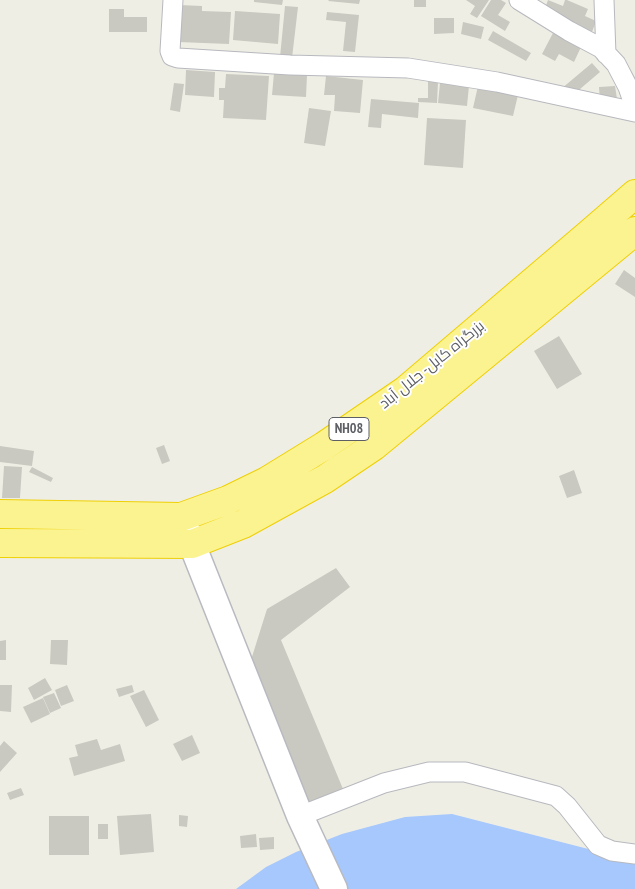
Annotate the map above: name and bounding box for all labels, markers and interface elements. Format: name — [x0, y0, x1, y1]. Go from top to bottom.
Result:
street label: بزرگراه کابل- جلال آباد — [376, 317, 488, 413]
road number: NH08 — [329, 418, 369, 440]

